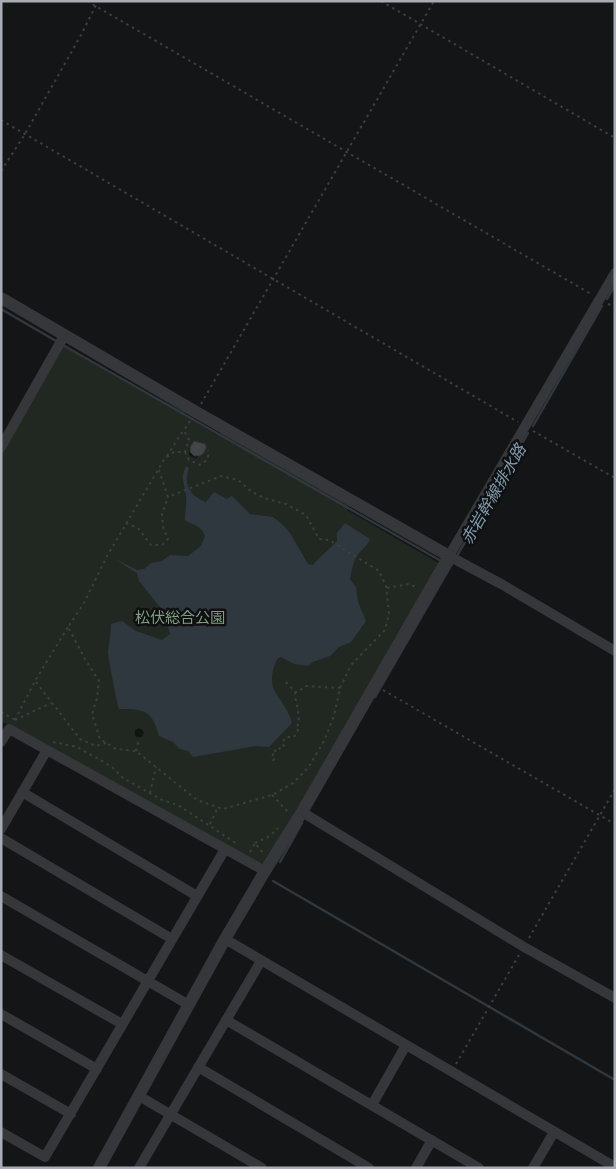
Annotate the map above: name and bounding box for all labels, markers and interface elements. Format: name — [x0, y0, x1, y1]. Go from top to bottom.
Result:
water label: 赤岩幹線排水路 — [456, 439, 531, 548]
park label: 松伏総合公園 — [135, 608, 225, 627]

